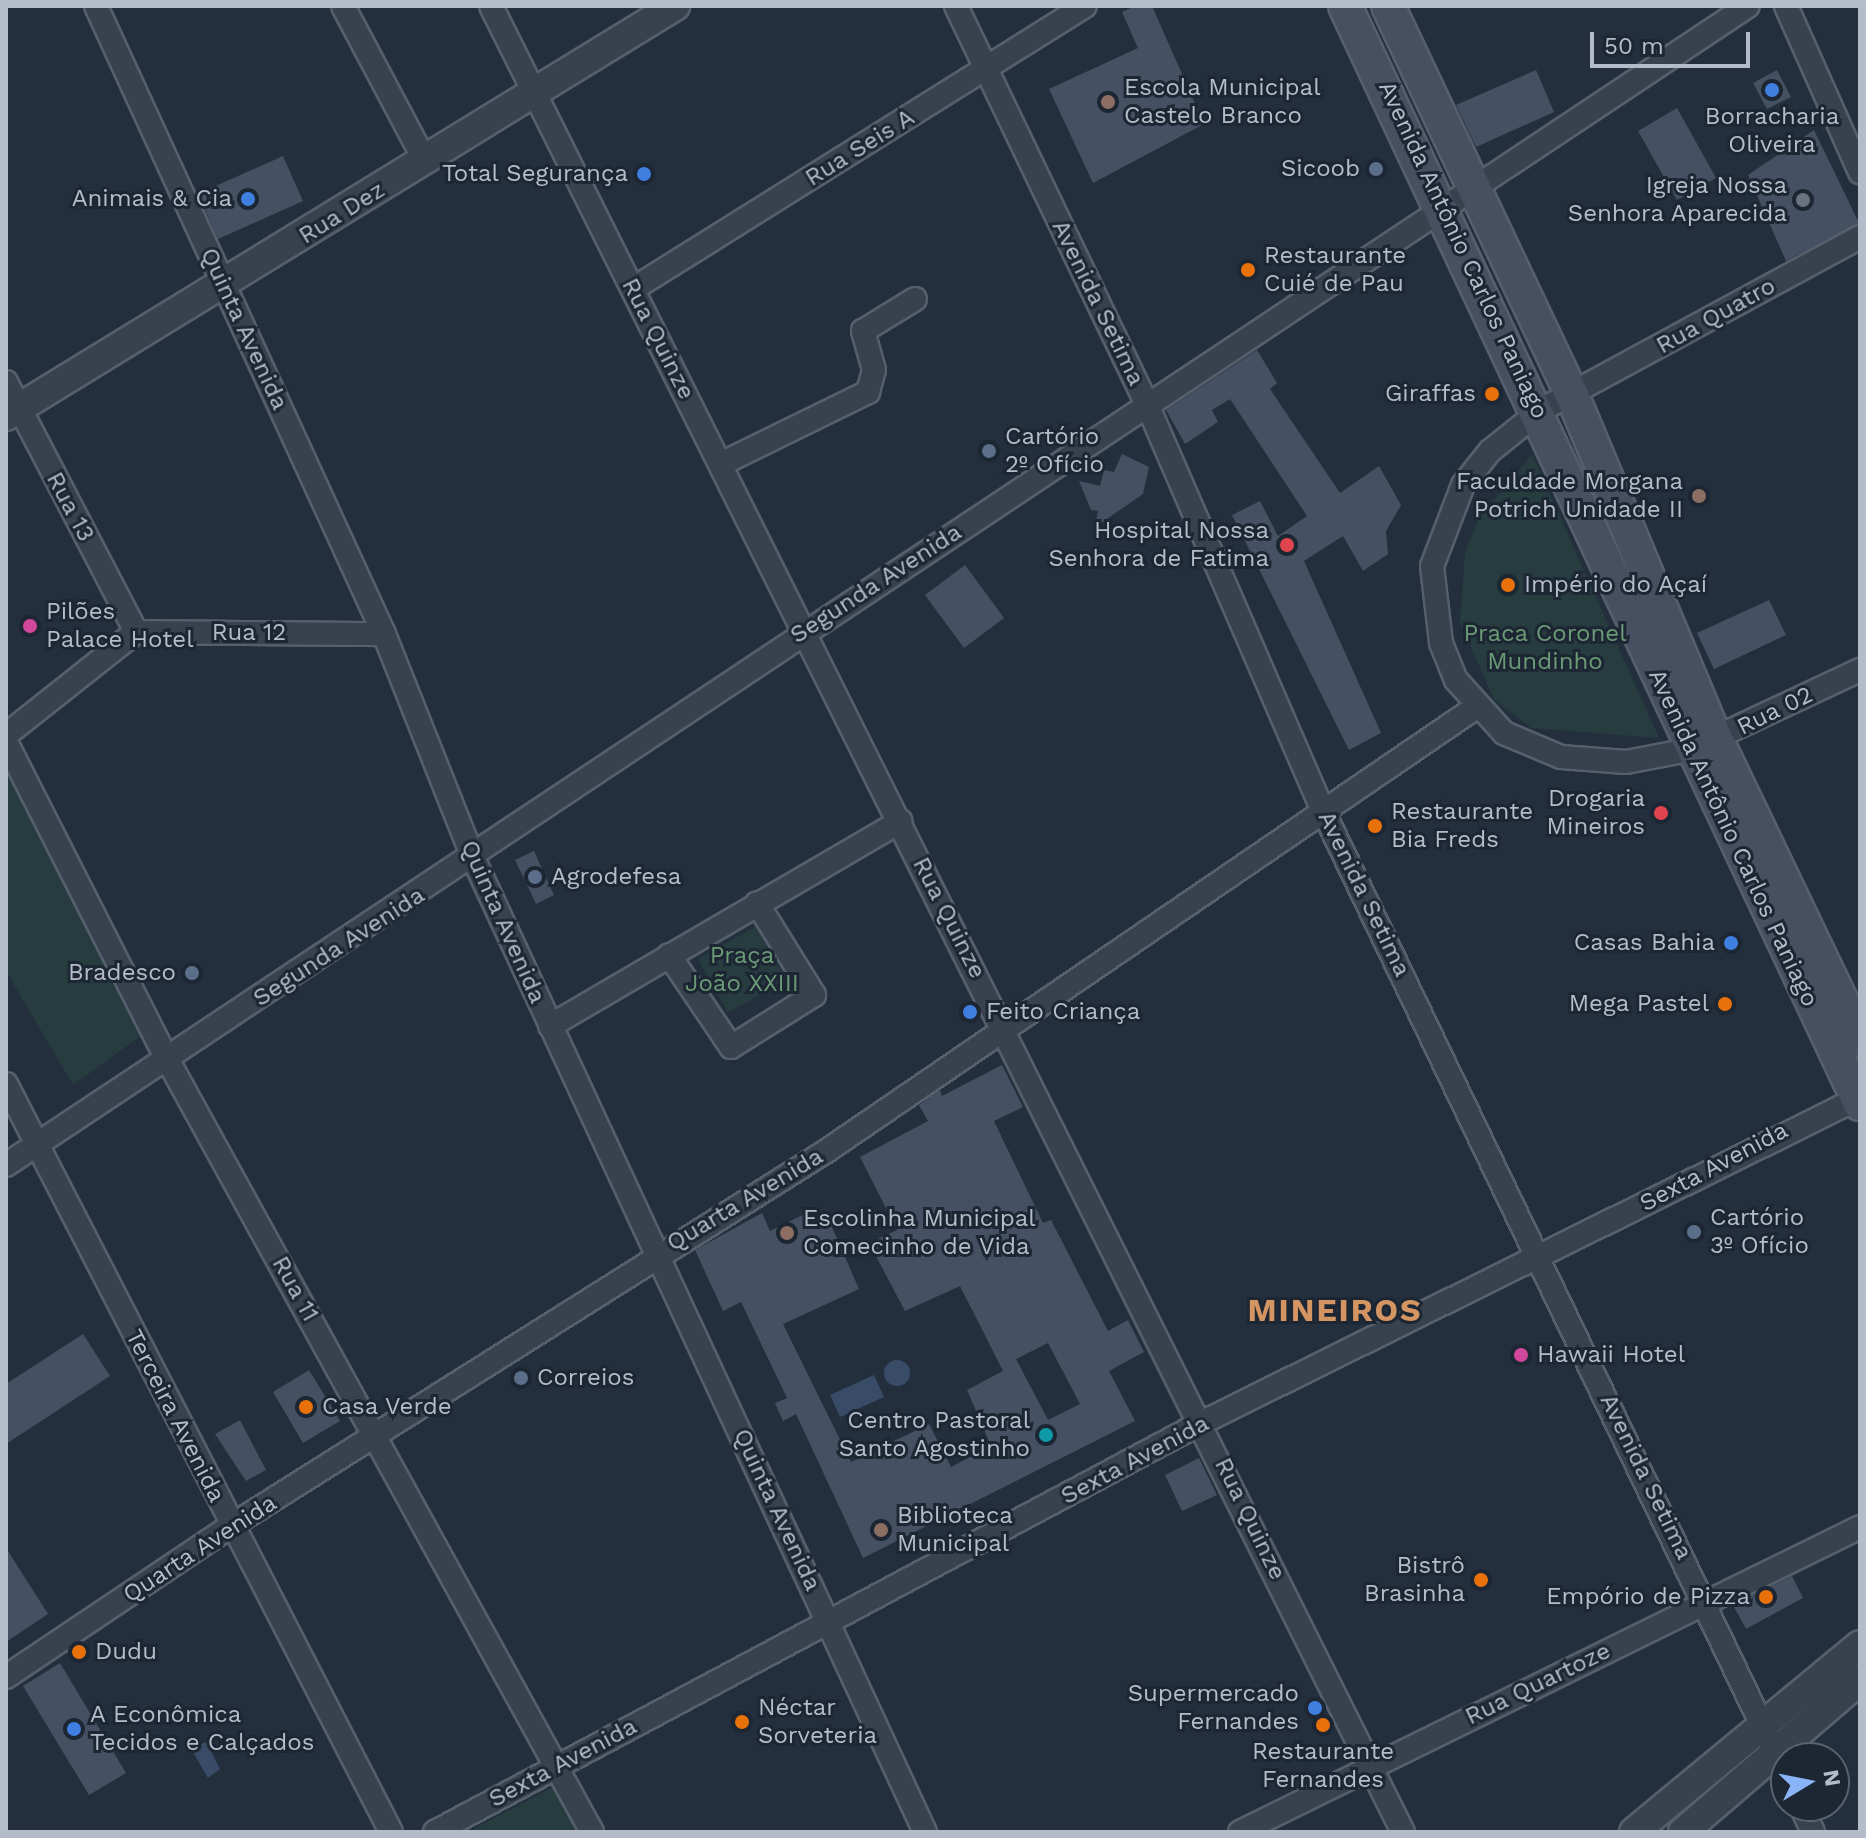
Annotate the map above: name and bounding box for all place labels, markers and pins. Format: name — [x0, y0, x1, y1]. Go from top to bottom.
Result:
place label: Escola Municipal Castelo Branco — [1124, 74, 1321, 130]
marker: Borracharia Oliveira — [1763, 81, 1781, 99]
marker: Escola Municipal Castelo Branco — [1099, 93, 1117, 111]
place label: Borracharia Oliveira — [1705, 103, 1839, 159]
place label: Sicoob — [1281, 155, 1360, 183]
place label: Total Segurança — [441, 160, 628, 188]
marker: Sicoob — [1367, 160, 1385, 178]
marker: Total Segurança — [635, 165, 653, 183]
place label: Igreja Nossa Senhora Aparecida — [1566, 172, 1787, 228]
place label: Animais & Cia — [72, 185, 232, 213]
marker: Animais & Cia — [239, 190, 257, 208]
marker: Igreja Nossa Senhora Aparecida — [1794, 191, 1812, 209]
place label: Restaurante Cuié de Pau — [1264, 242, 1406, 298]
marker: Restaurante Cuié de Pau — [1239, 261, 1257, 279]
place label: Giraffas — [1385, 380, 1476, 408]
marker: Giraffas — [1483, 385, 1501, 403]
place label: Cartório 2º Ofício — [1005, 423, 1104, 479]
marker: Cartório 2º Ofício — [980, 442, 998, 460]
place label: Faculdade Morgana Potrich Unidade II — [1456, 468, 1683, 524]
marker: Faculdade Morgana Potrich Unidade II — [1690, 487, 1708, 505]
place label: Hospital Nossa Senhora de Fatima — [1048, 517, 1269, 573]
marker: Hospital Nossa Senhora de Fatima — [1276, 534, 1298, 556]
place label: Império do Açaí — [1524, 571, 1708, 599]
marker: Império do Açaí — [1499, 576, 1517, 594]
place label: Pilões Palace Hotel — [46, 598, 193, 654]
marker: Pilões Palace Hotel — [21, 617, 39, 635]
place label: Drogaria Mineiros — [1547, 785, 1645, 841]
place label: Restaurante Bia Freds — [1391, 798, 1533, 854]
marker: Drogaria Mineiros — [1652, 804, 1670, 822]
marker: Restaurante Bia Freds — [1366, 817, 1384, 835]
place label: Agrodefesa — [551, 863, 681, 891]
marker: Agrodefesa — [526, 868, 544, 886]
place label: Casas Bahia — [1574, 929, 1715, 957]
marker: Casas Bahia — [1722, 934, 1740, 952]
place label: Bradesco — [68, 959, 176, 987]
marker: Bradesco — [183, 964, 201, 982]
place label: Mega Pastel — [1568, 990, 1709, 1018]
marker: Mega Pastel — [1716, 995, 1734, 1013]
place label: Feito Criança — [986, 998, 1140, 1026]
marker: Feito Criança — [961, 1003, 979, 1021]
place label: Cartório 3º Ofício — [1710, 1204, 1809, 1260]
place label: Escolinha Municipal Comecinho de Vida — [803, 1205, 1036, 1261]
marker: Cartório 3º Ofício — [1685, 1223, 1703, 1241]
marker: Escolinha Municipal Comecinho de Vida — [778, 1224, 796, 1242]
place label: Hawaii Hotel — [1537, 1341, 1685, 1369]
marker: Hawaii Hotel — [1512, 1346, 1530, 1364]
place label: Correios — [537, 1364, 634, 1392]
marker: Correios — [512, 1369, 530, 1387]
place label: Casa Verde — [322, 1393, 453, 1421]
marker: Casa Verde — [297, 1398, 315, 1416]
place label: Centro Pastoral Santo Agostinho — [838, 1407, 1030, 1463]
marker: Centro Pastoral Santo Agostinho — [1037, 1426, 1055, 1444]
place label: Biblioteca Municipal — [897, 1502, 1013, 1558]
marker: Biblioteca Municipal — [872, 1521, 890, 1539]
place label: Bistrô Brasinha — [1364, 1552, 1465, 1608]
marker: Bistrô Brasinha — [1472, 1571, 1490, 1589]
place label: Empório de Pizza — [1546, 1583, 1750, 1611]
marker: Empório de Pizza — [1757, 1588, 1775, 1606]
place label: Dudu — [95, 1638, 157, 1666]
marker: Dudu — [70, 1643, 88, 1661]
place label: Supermercado Fernandes — [1128, 1680, 1299, 1736]
place label: Néctar Sorveteria — [758, 1694, 877, 1750]
marker: Supermercado Fernandes — [1306, 1699, 1324, 1717]
place label: A Econômica Tecidos e Calçados — [90, 1701, 314, 1757]
marker: Néctar Sorveteria — [733, 1713, 751, 1731]
marker: Restaurante Fernandes — [1314, 1716, 1332, 1734]
marker: A Econômica Tecidos e Calçados — [65, 1720, 83, 1738]
place label: Restaurante Fernandes — [1252, 1738, 1394, 1794]

